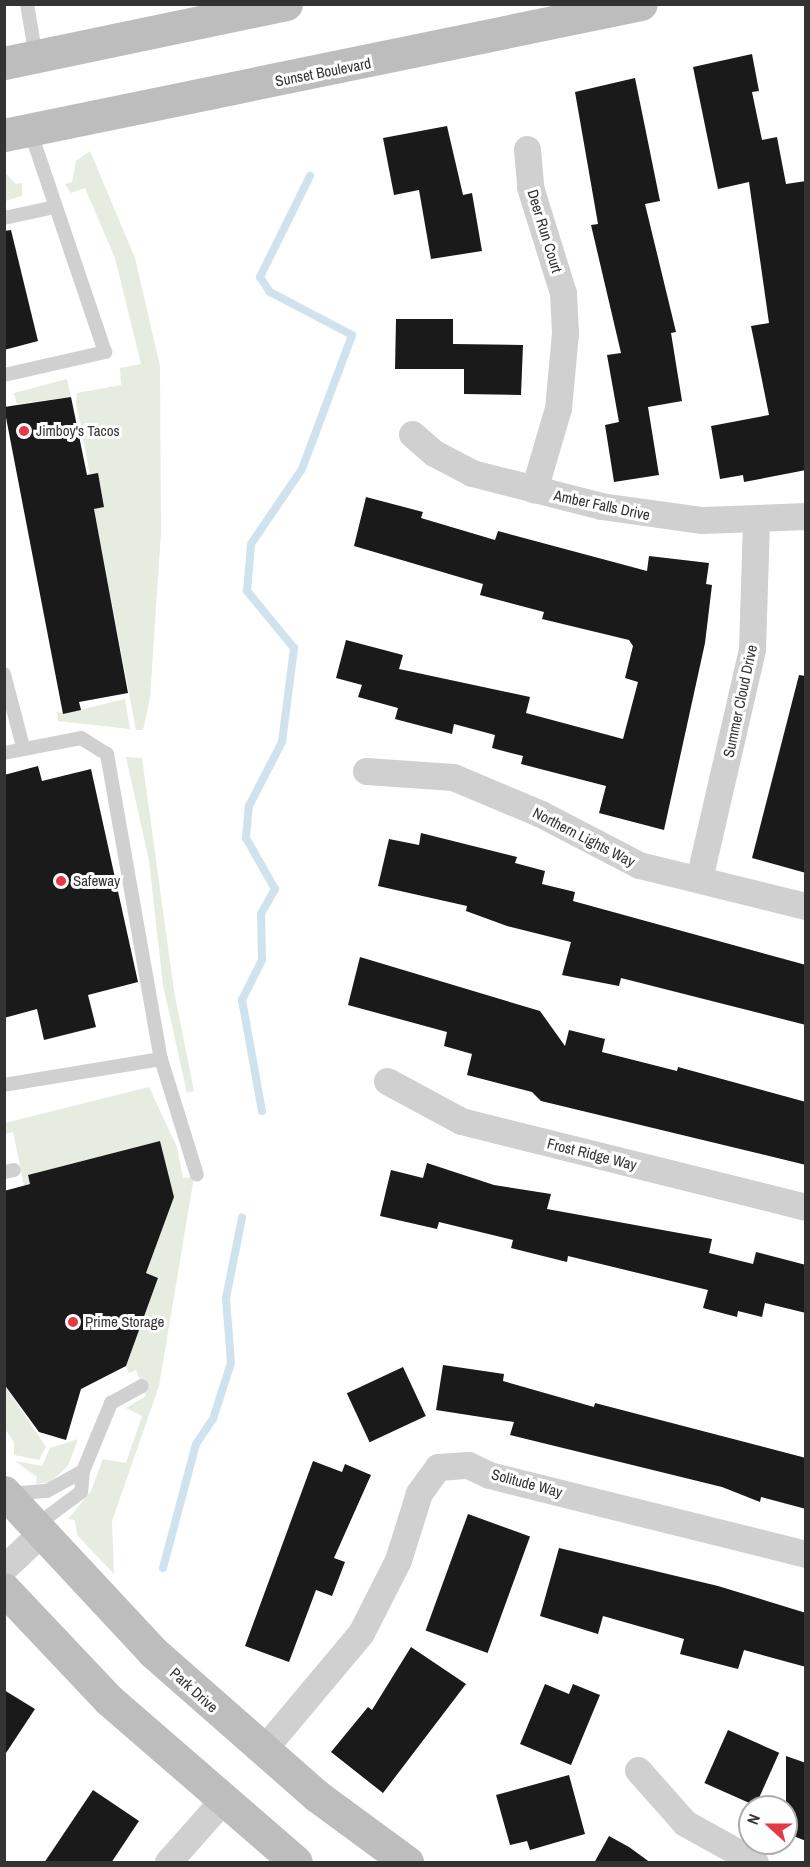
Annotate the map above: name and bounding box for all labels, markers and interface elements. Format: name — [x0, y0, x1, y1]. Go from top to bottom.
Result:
street label: Sunset Boulevard — [274, 54, 372, 90]
street label: Deer Run Court — [524, 187, 566, 275]
place label: Jimboy's Tacos — [36, 422, 120, 440]
marker: Jimboy's Tacos — [17, 424, 31, 438]
street label: Amber Falls Drive — [552, 486, 652, 524]
street label: Summer Cloud Drive — [719, 643, 761, 759]
street label: Northern Lights Way — [530, 803, 638, 871]
place label: Safeway — [73, 872, 120, 890]
marker: Safeway — [54, 874, 68, 888]
street label: Frost Ridge Way — [545, 1134, 639, 1174]
place label: Prime Storage — [85, 1313, 164, 1331]
marker: Prime Storage — [66, 1315, 80, 1329]
street label: Solitude Way — [490, 1465, 564, 1501]
street label: Park Drive — [166, 1664, 222, 1716]
north arrow — [738, 1795, 798, 1855]
text: N — [741, 1811, 765, 1828]

